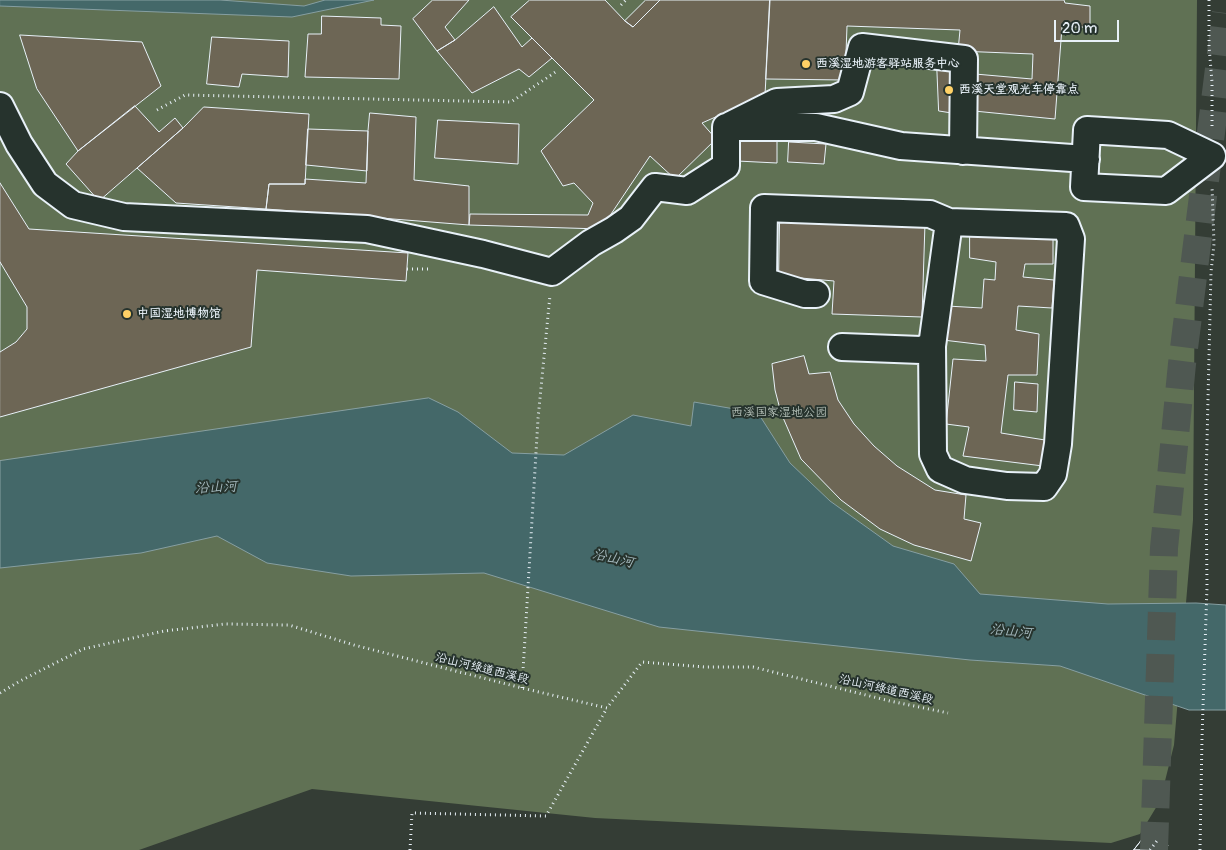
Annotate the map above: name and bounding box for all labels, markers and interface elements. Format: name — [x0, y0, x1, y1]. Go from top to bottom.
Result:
scale bar — [1056, 10, 1121, 42]
text: 20 m — [1062, 19, 1097, 38]
place label: 西溪湿地游客驿站服务中心 — [816, 57, 960, 71]
marker: 西溪湿地游客驿站服务中心 — [800, 58, 812, 70]
place label: 西溪天堂观光车停靠点 — [959, 83, 1079, 97]
marker: 西溪天堂观光车停靠点 — [943, 84, 955, 96]
place label: 中国湿地博物馆 — [137, 307, 221, 321]
marker: 中国湿地博物馆 — [121, 308, 133, 320]
park label: 西溪国家湿地公园 — [731, 406, 827, 420]
water label: 沿山河 — [195, 479, 237, 497]
water label: 沿山河 — [591, 546, 635, 572]
water label: 沿山河 — [989, 621, 1033, 643]
street label: 沿山河绿道西溪段 — [434, 650, 530, 688]
street label: 沿山河绿道西溪段 — [838, 672, 934, 708]

